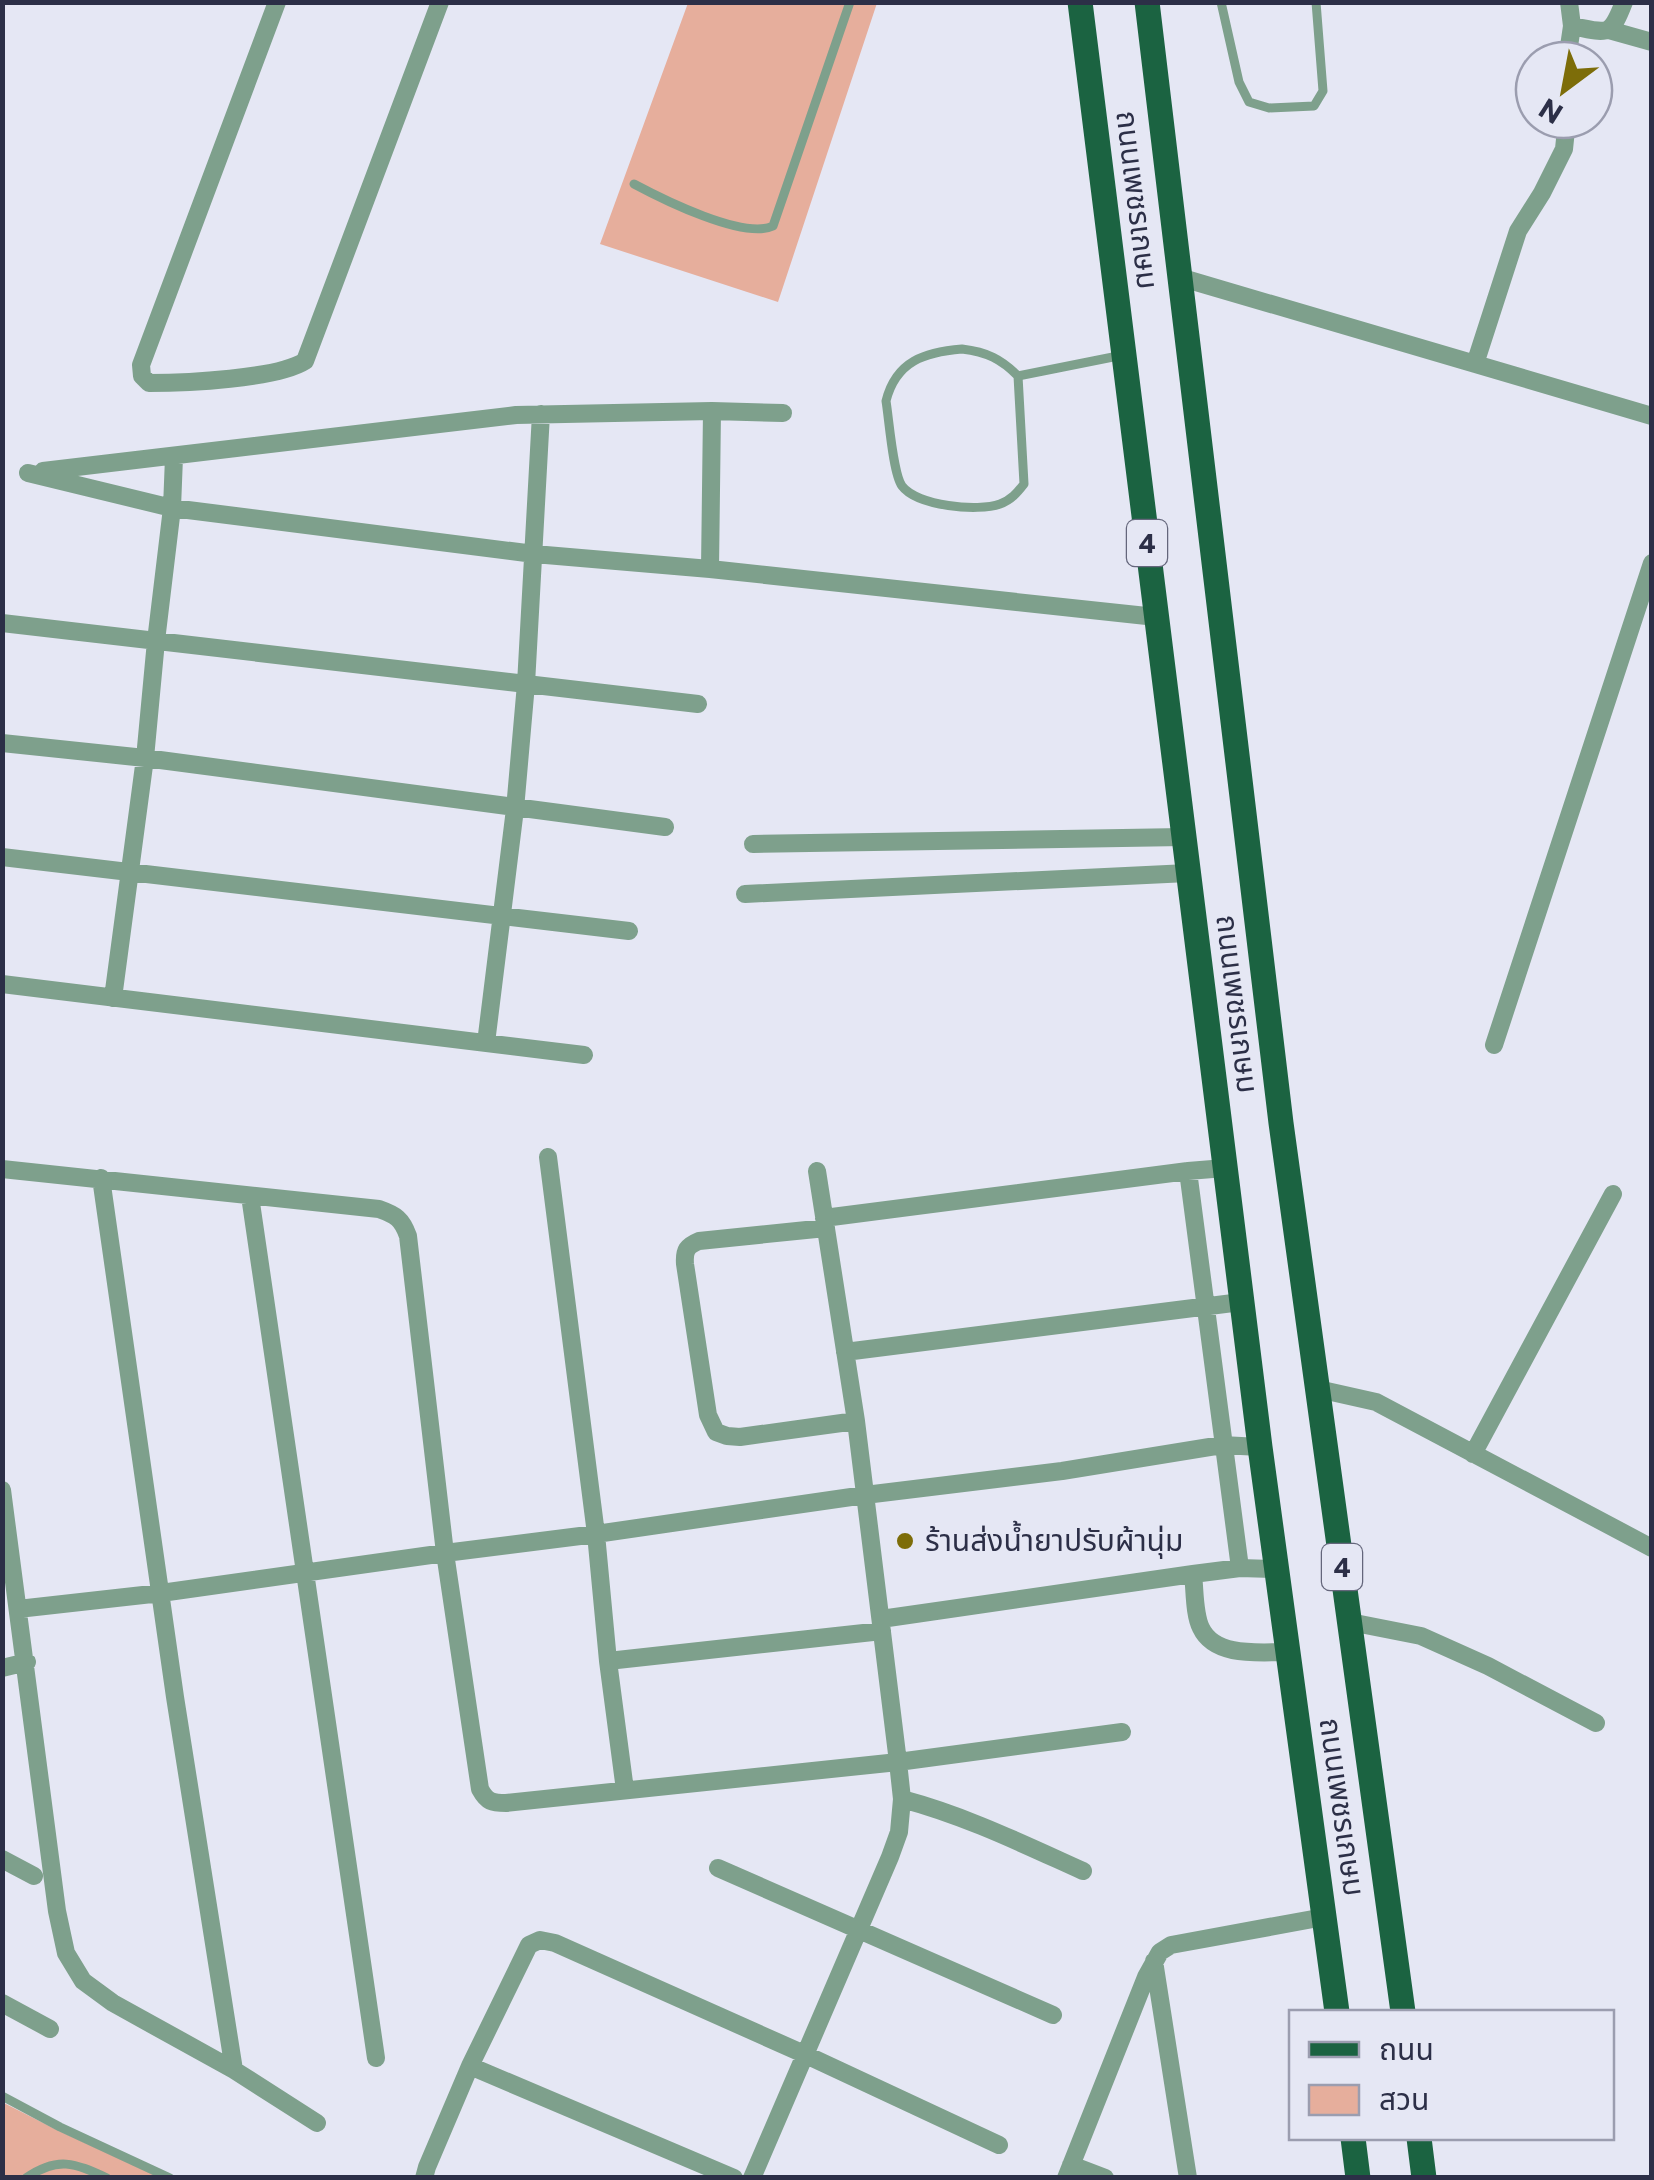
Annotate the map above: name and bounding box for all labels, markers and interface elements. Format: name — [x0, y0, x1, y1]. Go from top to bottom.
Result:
north arrow — [1514, 40, 1614, 140]
text: N — [1532, 92, 1568, 132]
street label: ถนนเพชรเกษม — [1110, 108, 1169, 291]
road number: 4 — [1127, 520, 1167, 566]
street label: ถนนเพชรเกษม — [1210, 912, 1269, 1095]
place label: ร้านส่งน้ำยาปรับผ้านุ่ม — [925, 1520, 1183, 1559]
marker: ร้านส่งน้ำยาปรับผ้านุ่ม — [894, 1530, 916, 1552]
road number: 4 — [1322, 1544, 1362, 1590]
street label: ถนนเพชรเกษม — [1314, 1715, 1375, 1898]
legend — [1289, 2010, 1614, 2140]
text: ถนน — [1379, 2029, 1434, 2066]
text: สวน — [1379, 2079, 1429, 2116]

